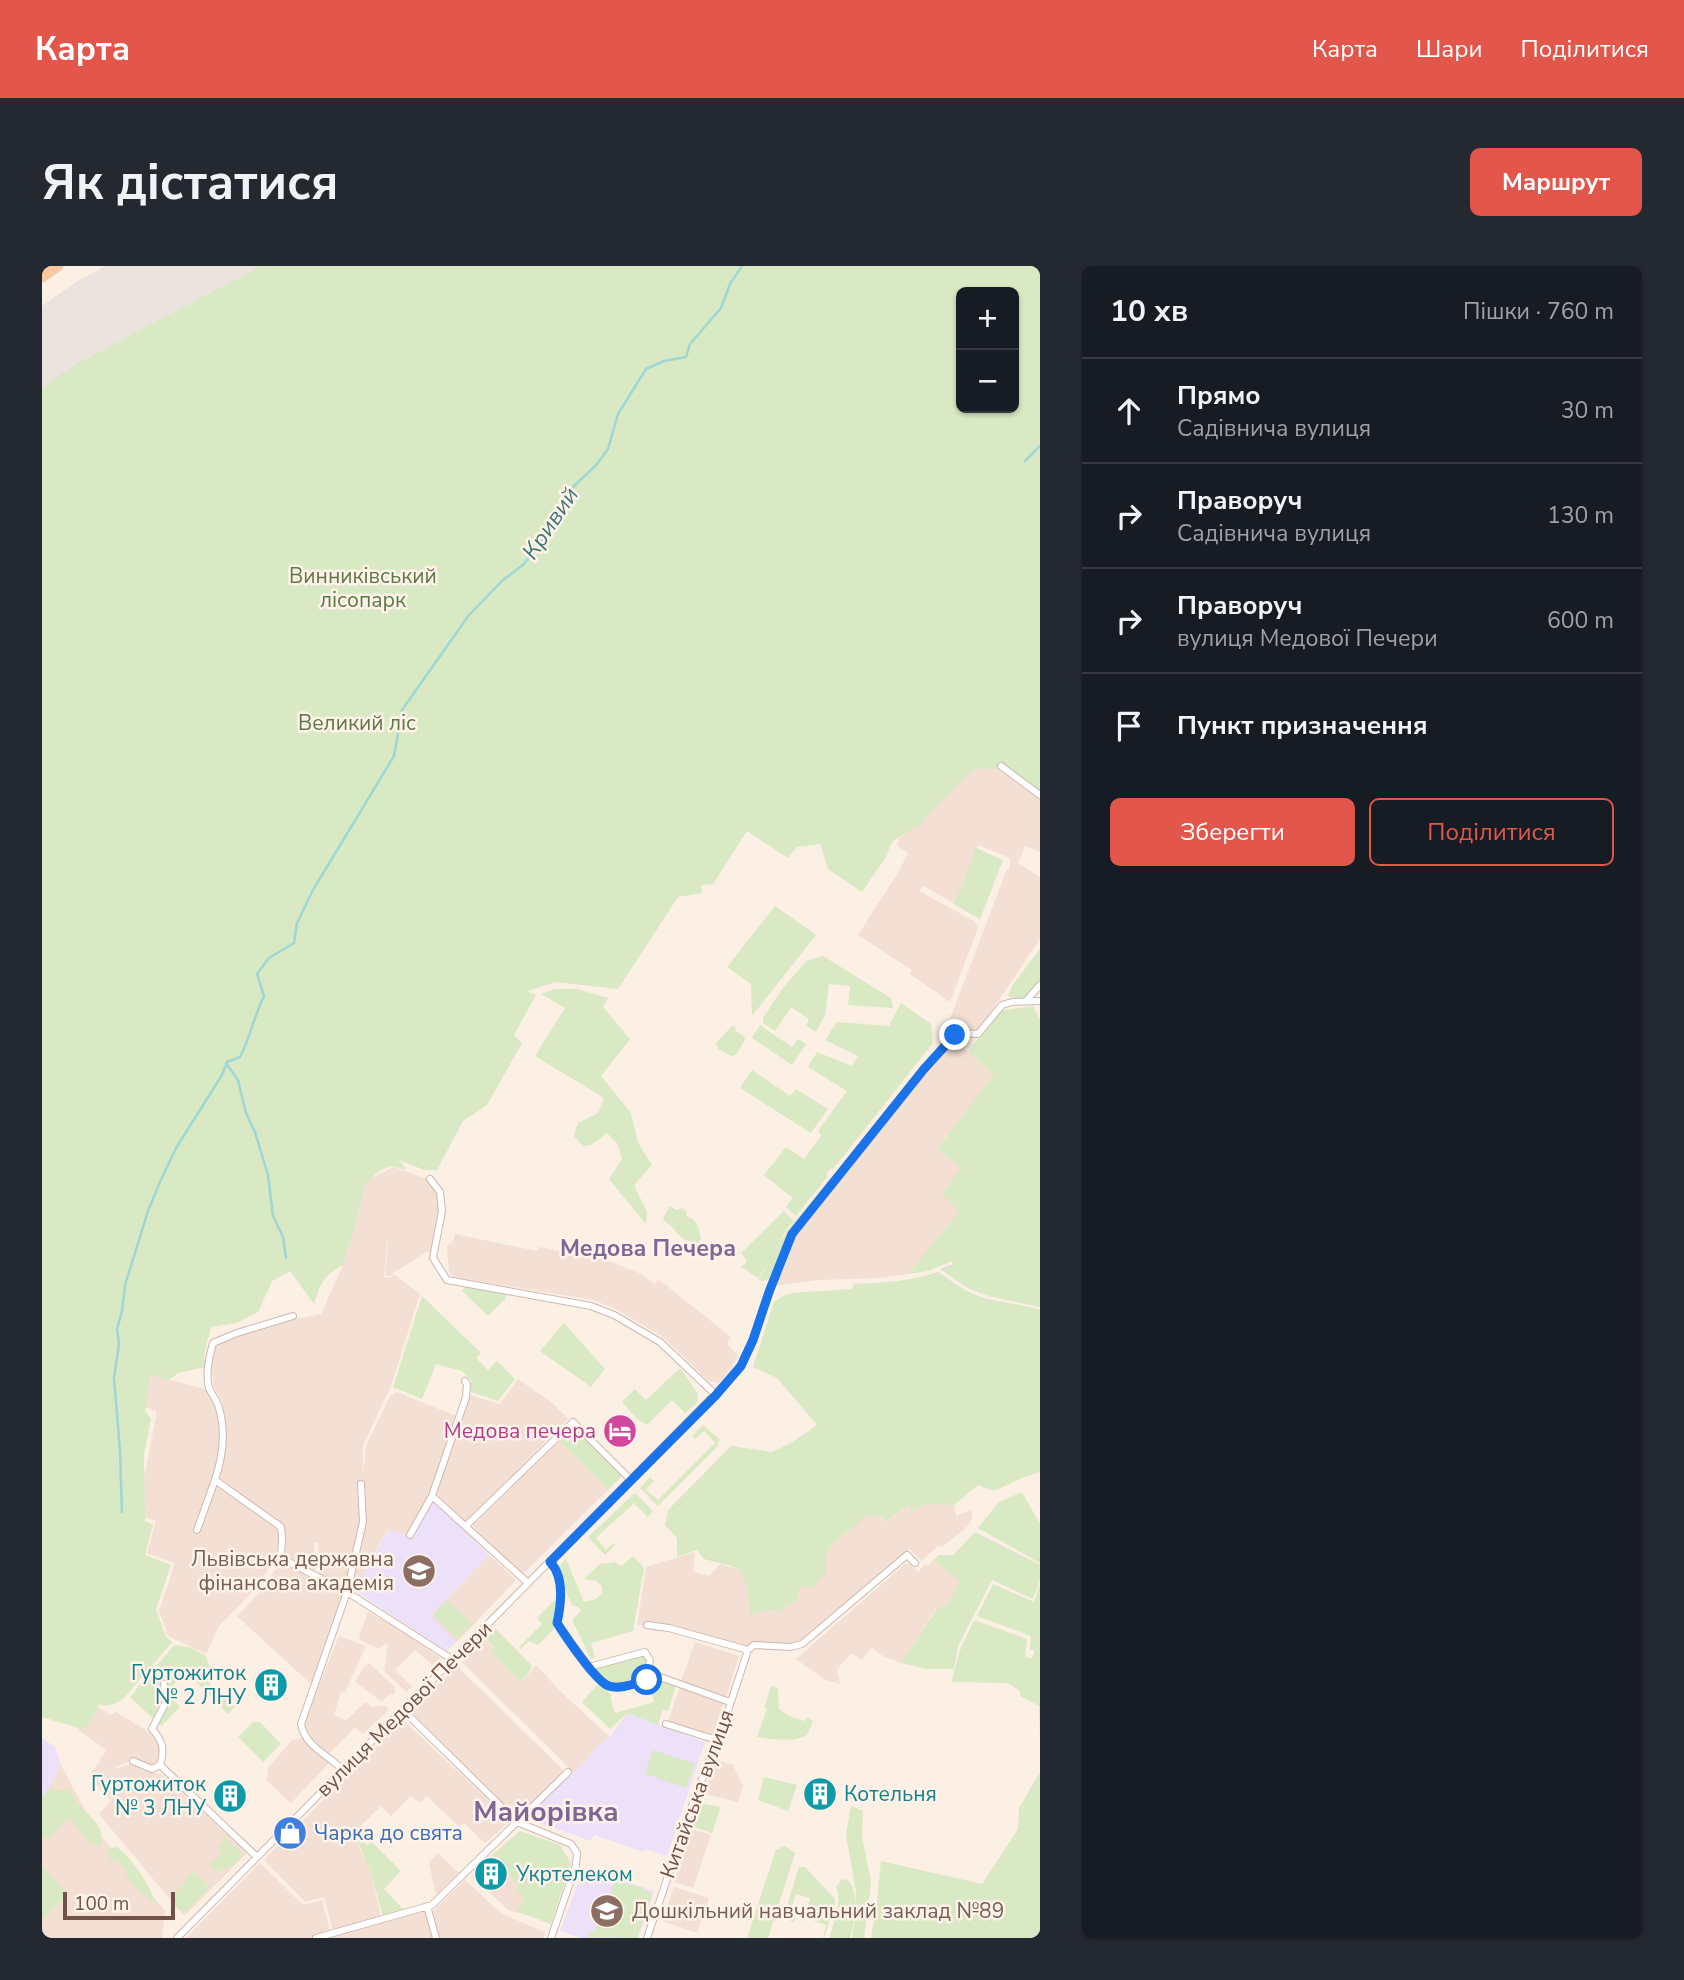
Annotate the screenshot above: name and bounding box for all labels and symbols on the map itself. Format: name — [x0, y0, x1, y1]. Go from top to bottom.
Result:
water label: Кривий — [515, 481, 586, 566]
park label: Винниківський лісопарк — [289, 562, 437, 614]
park label: Великий ліс — [298, 709, 416, 737]
route end — [939, 1019, 970, 1050]
district label: Медова Печера — [560, 1233, 736, 1264]
hotel icon: Медова печера — [601, 1412, 639, 1450]
place label: Медова печера — [444, 1417, 596, 1445]
place label: Львівська державна фінансова академія — [191, 1545, 394, 1597]
school or university icon: Львівська державна фінансова академія — [400, 1552, 438, 1590]
street label: вулиця Медової Печери — [310, 1615, 498, 1803]
place label: Гуртожиток № 2 ЛНУ — [131, 1659, 247, 1711]
route start — [631, 1664, 662, 1695]
building icon: Гуртожиток № 2 ЛНУ — [252, 1666, 290, 1704]
street label: Китайська вулиця — [653, 1706, 741, 1882]
place label: Гуртожиток № 3 ЛНУ — [91, 1770, 207, 1822]
building icon: Котельня — [801, 1775, 839, 1813]
building icon: Гуртожиток № 3 ЛНУ — [211, 1777, 249, 1815]
place label: Котельня — [844, 1780, 937, 1808]
district label: Майорівка — [473, 1793, 619, 1831]
shop icon: Чарка до свята — [271, 1814, 309, 1852]
place label: Чарка до свята — [314, 1819, 463, 1847]
building icon: Укртелеком — [472, 1855, 510, 1893]
place label: Укртелеком — [515, 1860, 633, 1888]
scale bar — [63, 1889, 175, 1921]
school or university icon: Дошкільний навчальний заклад №89 — [588, 1892, 626, 1930]
place label: Дошкільний навчальний заклад №89 — [632, 1897, 1004, 1925]

